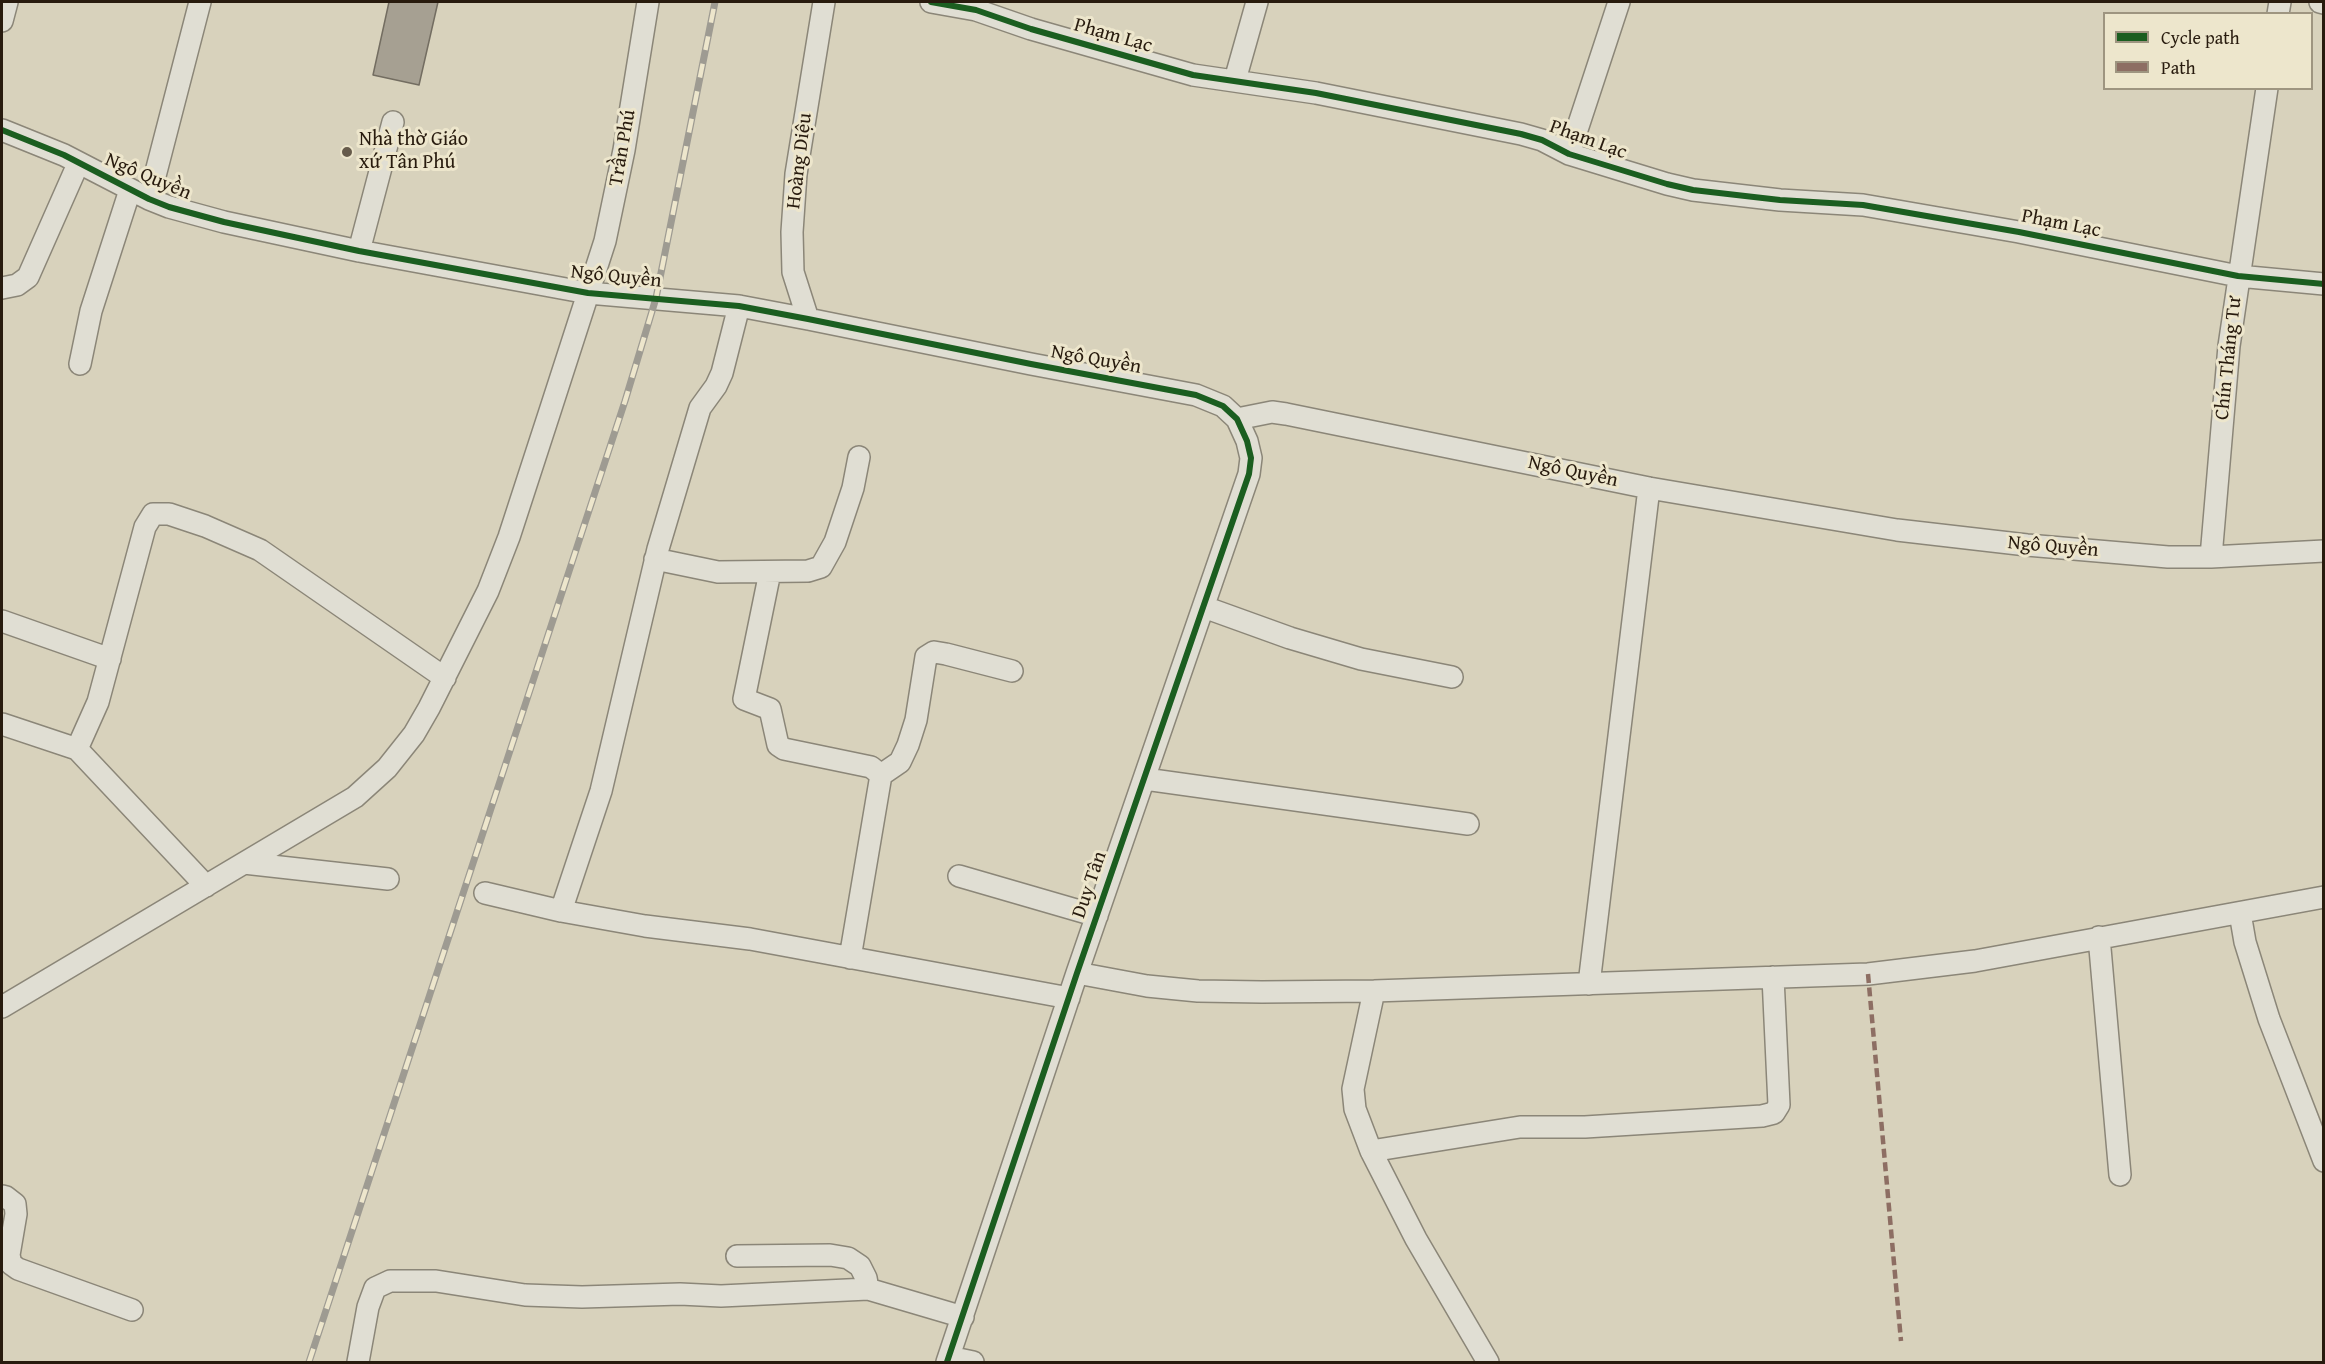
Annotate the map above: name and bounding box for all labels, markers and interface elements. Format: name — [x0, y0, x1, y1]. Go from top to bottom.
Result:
legend — [2103, 12, 2313, 90]
street label: Phạm Lạc — [1071, 13, 1155, 59]
text: Cycle path — [2161, 24, 2240, 51]
text: Path — [2161, 54, 2196, 81]
street label: Trần Phú — [604, 108, 642, 188]
street label: Hoàng Diệu — [782, 112, 818, 210]
street label: Phạm Lạc — [1546, 115, 1630, 165]
place label: Nhà thờ Giáo xứ Tân Phú — [359, 128, 468, 175]
marker: Nhà thờ Giáo xứ Tân Phú — [340, 145, 354, 159]
street label: Ngô Quyền — [101, 148, 195, 206]
street label: Phạm Lạc — [2019, 205, 2103, 243]
street label: Ngô Quyền — [569, 260, 663, 294]
street label: Chín Tháng Tư — [2211, 295, 2247, 421]
street label: Ngô Quyền — [1049, 340, 1143, 380]
street label: Ngô Quyền — [1526, 451, 1620, 493]
street label: Ngô Quyền — [2007, 531, 2099, 563]
street label: Duy Tân — [1067, 848, 1113, 922]

